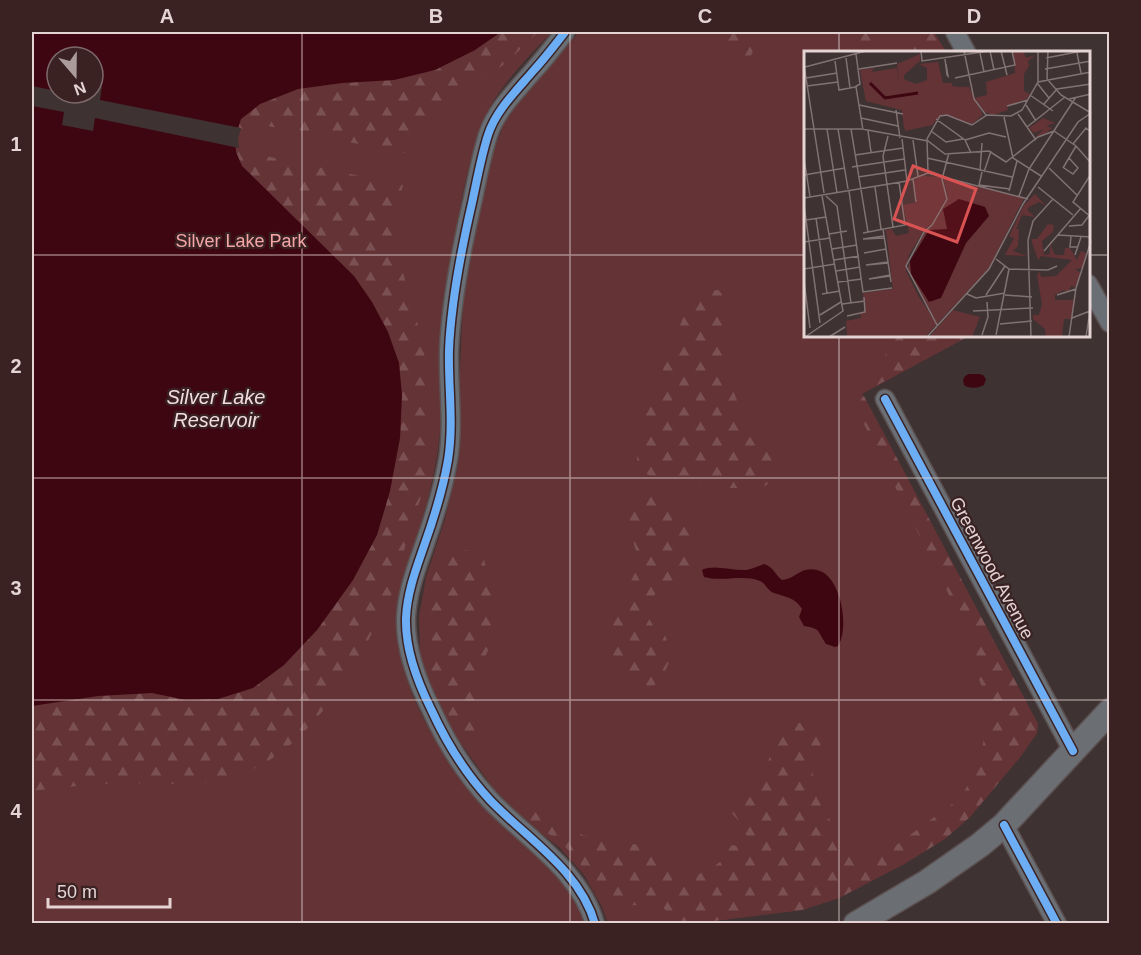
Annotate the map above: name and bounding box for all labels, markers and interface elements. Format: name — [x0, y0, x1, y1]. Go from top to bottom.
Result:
text: A — [160, 5, 174, 27]
text: B — [429, 5, 443, 27]
text: C — [698, 5, 712, 27]
text: D — [967, 5, 981, 27]
north arrow — [45, 45, 105, 105]
inset map — [804, 51, 1090, 338]
text: N — [72, 79, 88, 99]
text: 1 — [10, 133, 22, 155]
park label: Silver Lake Park — [175, 231, 308, 251]
text: 2 — [10, 355, 22, 377]
water label: Silver Lake Reservoir — [167, 386, 265, 431]
street label: Greenwood Avenue — [946, 494, 1038, 642]
text: 3 — [10, 577, 22, 599]
text: 4 — [10, 800, 22, 822]
scale bar — [48, 871, 170, 909]
text: 50 m — [57, 882, 97, 902]

